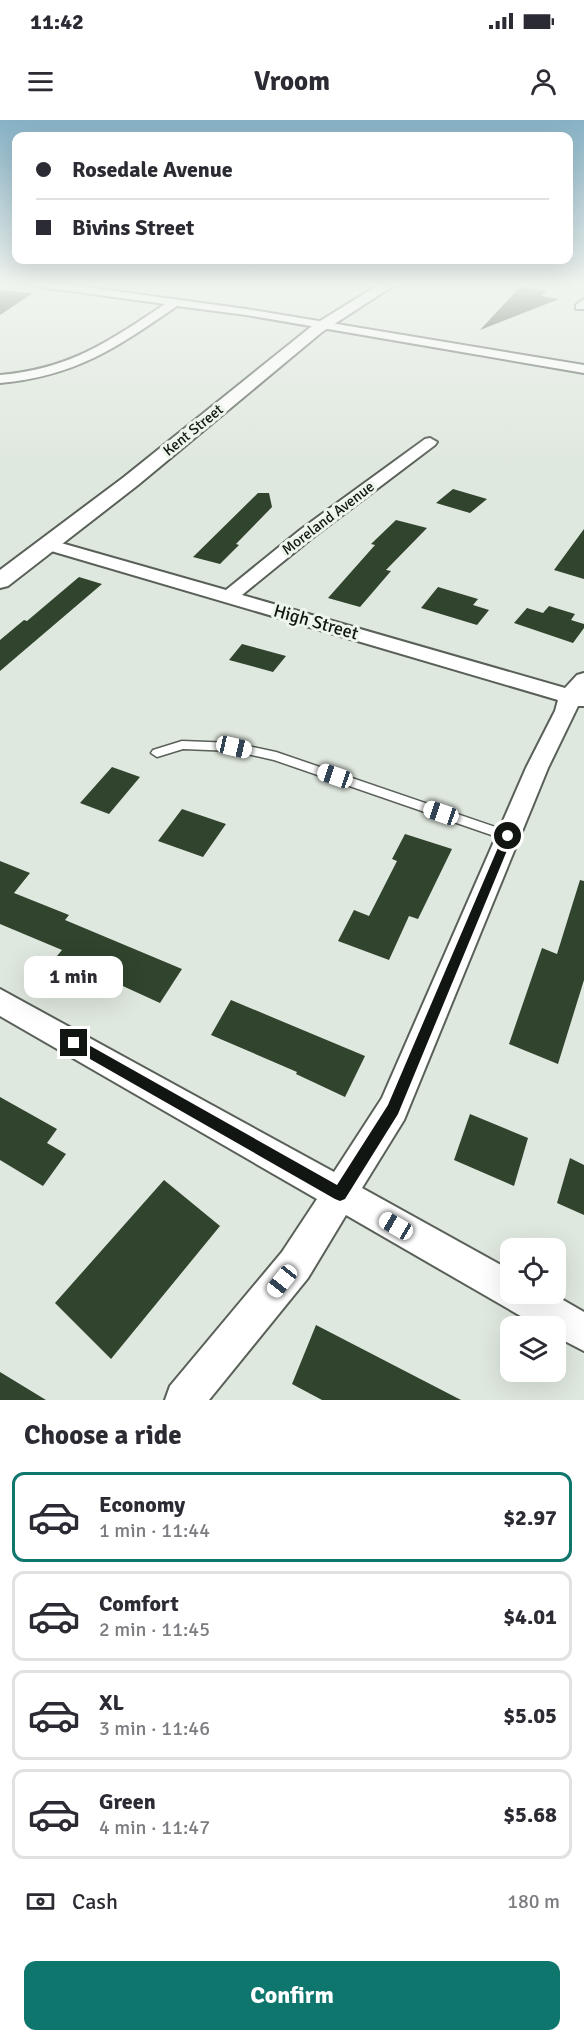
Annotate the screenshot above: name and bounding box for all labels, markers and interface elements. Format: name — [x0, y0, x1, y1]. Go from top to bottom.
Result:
text: 11:42 — [30, 8, 84, 35]
icon: menu — [24, 65, 57, 98]
text: Vroom — [254, 65, 330, 98]
icon: person — [527, 65, 560, 98]
text: Rosedale Avenue — [72, 156, 233, 183]
text: Bivins Street — [72, 214, 194, 241]
street label: Kent Street — [159, 400, 227, 460]
street label: Moreland Avenue — [278, 477, 378, 559]
street label: High Street — [271, 599, 361, 645]
car — [214, 734, 254, 760]
car — [315, 762, 355, 790]
car — [421, 799, 461, 827]
route start — [494, 822, 521, 849]
callout: 1 min — [25, 956, 124, 998]
text: 1 min — [49, 964, 98, 989]
route end — [60, 1029, 87, 1056]
car — [376, 1209, 416, 1243]
map controls — [500, 1238, 566, 1382]
button: locate — [500, 1238, 566, 1304]
car — [264, 1261, 300, 1301]
button: layers — [500, 1316, 566, 1382]
text: Choose a ride — [24, 1419, 182, 1452]
icon: car — [27, 1490, 81, 1544]
text: Economy — [99, 1491, 185, 1518]
text: $2.97 — [503, 1504, 557, 1531]
text: 1 min · 11:44 — [99, 1518, 210, 1543]
icon: car — [27, 1589, 81, 1643]
text: Comfort — [99, 1590, 179, 1617]
text: $4.01 — [503, 1603, 557, 1630]
text: 2 min · 11:45 — [99, 1617, 210, 1642]
icon: car — [27, 1688, 81, 1742]
text: XL — [99, 1689, 124, 1716]
text: $5.05 — [503, 1702, 557, 1729]
text: 3 min · 11:46 — [99, 1716, 210, 1741]
icon: car — [27, 1787, 81, 1841]
text: Green — [99, 1788, 156, 1815]
text: $5.68 — [503, 1801, 557, 1828]
text: 4 min · 11:47 — [99, 1815, 210, 1840]
icon: cash — [24, 1885, 57, 1918]
text: Cash — [72, 1888, 118, 1915]
text: 180 m — [507, 1889, 560, 1914]
button: Confirm — [24, 1961, 560, 2030]

